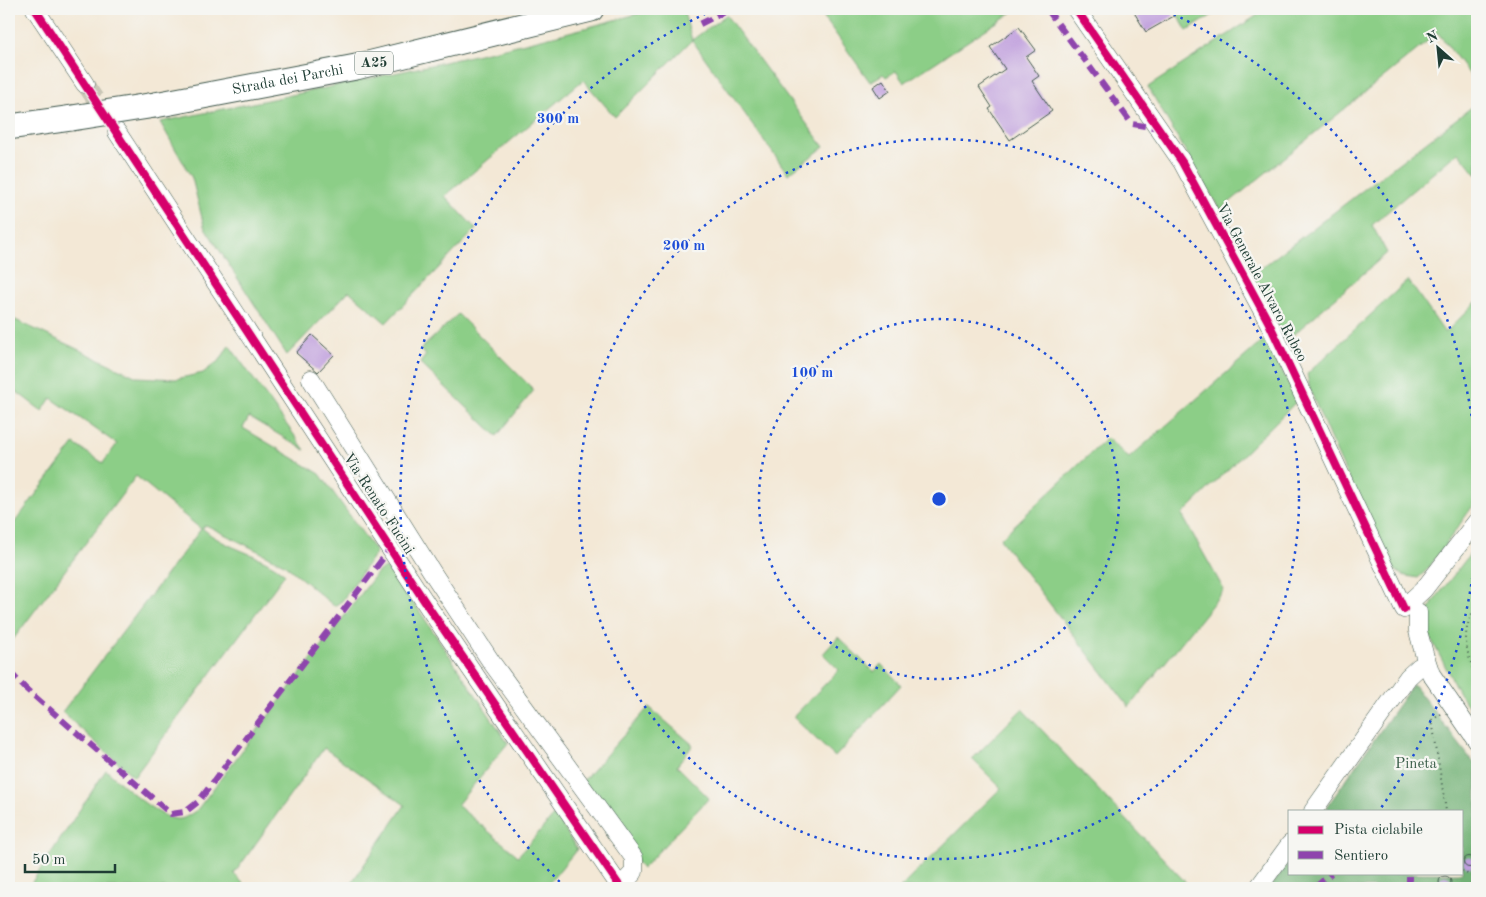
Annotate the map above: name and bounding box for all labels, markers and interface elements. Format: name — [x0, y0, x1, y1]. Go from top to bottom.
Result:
north arrow — [1414, 22, 1464, 72]
text: N — [1425, 29, 1441, 46]
road number: A25 — [355, 52, 393, 74]
street label: Strada dei Parchi — [231, 62, 344, 98]
text: 300 m — [537, 112, 579, 127]
street label: Via Generale Alvaro Rubeo — [1213, 201, 1309, 365]
text: 200 m — [663, 239, 705, 254]
text: 100 m — [791, 366, 833, 381]
street label: Via Renato Fucini — [340, 451, 416, 557]
centre of rings — [930, 490, 948, 508]
park label: Pineta — [1395, 757, 1438, 772]
legend — [1288, 810, 1464, 874]
text: Pista ciclabile — [1334, 823, 1423, 838]
scale bar — [25, 842, 115, 874]
text: Sentiero — [1334, 849, 1388, 864]
text: 50 m — [32, 853, 66, 868]

